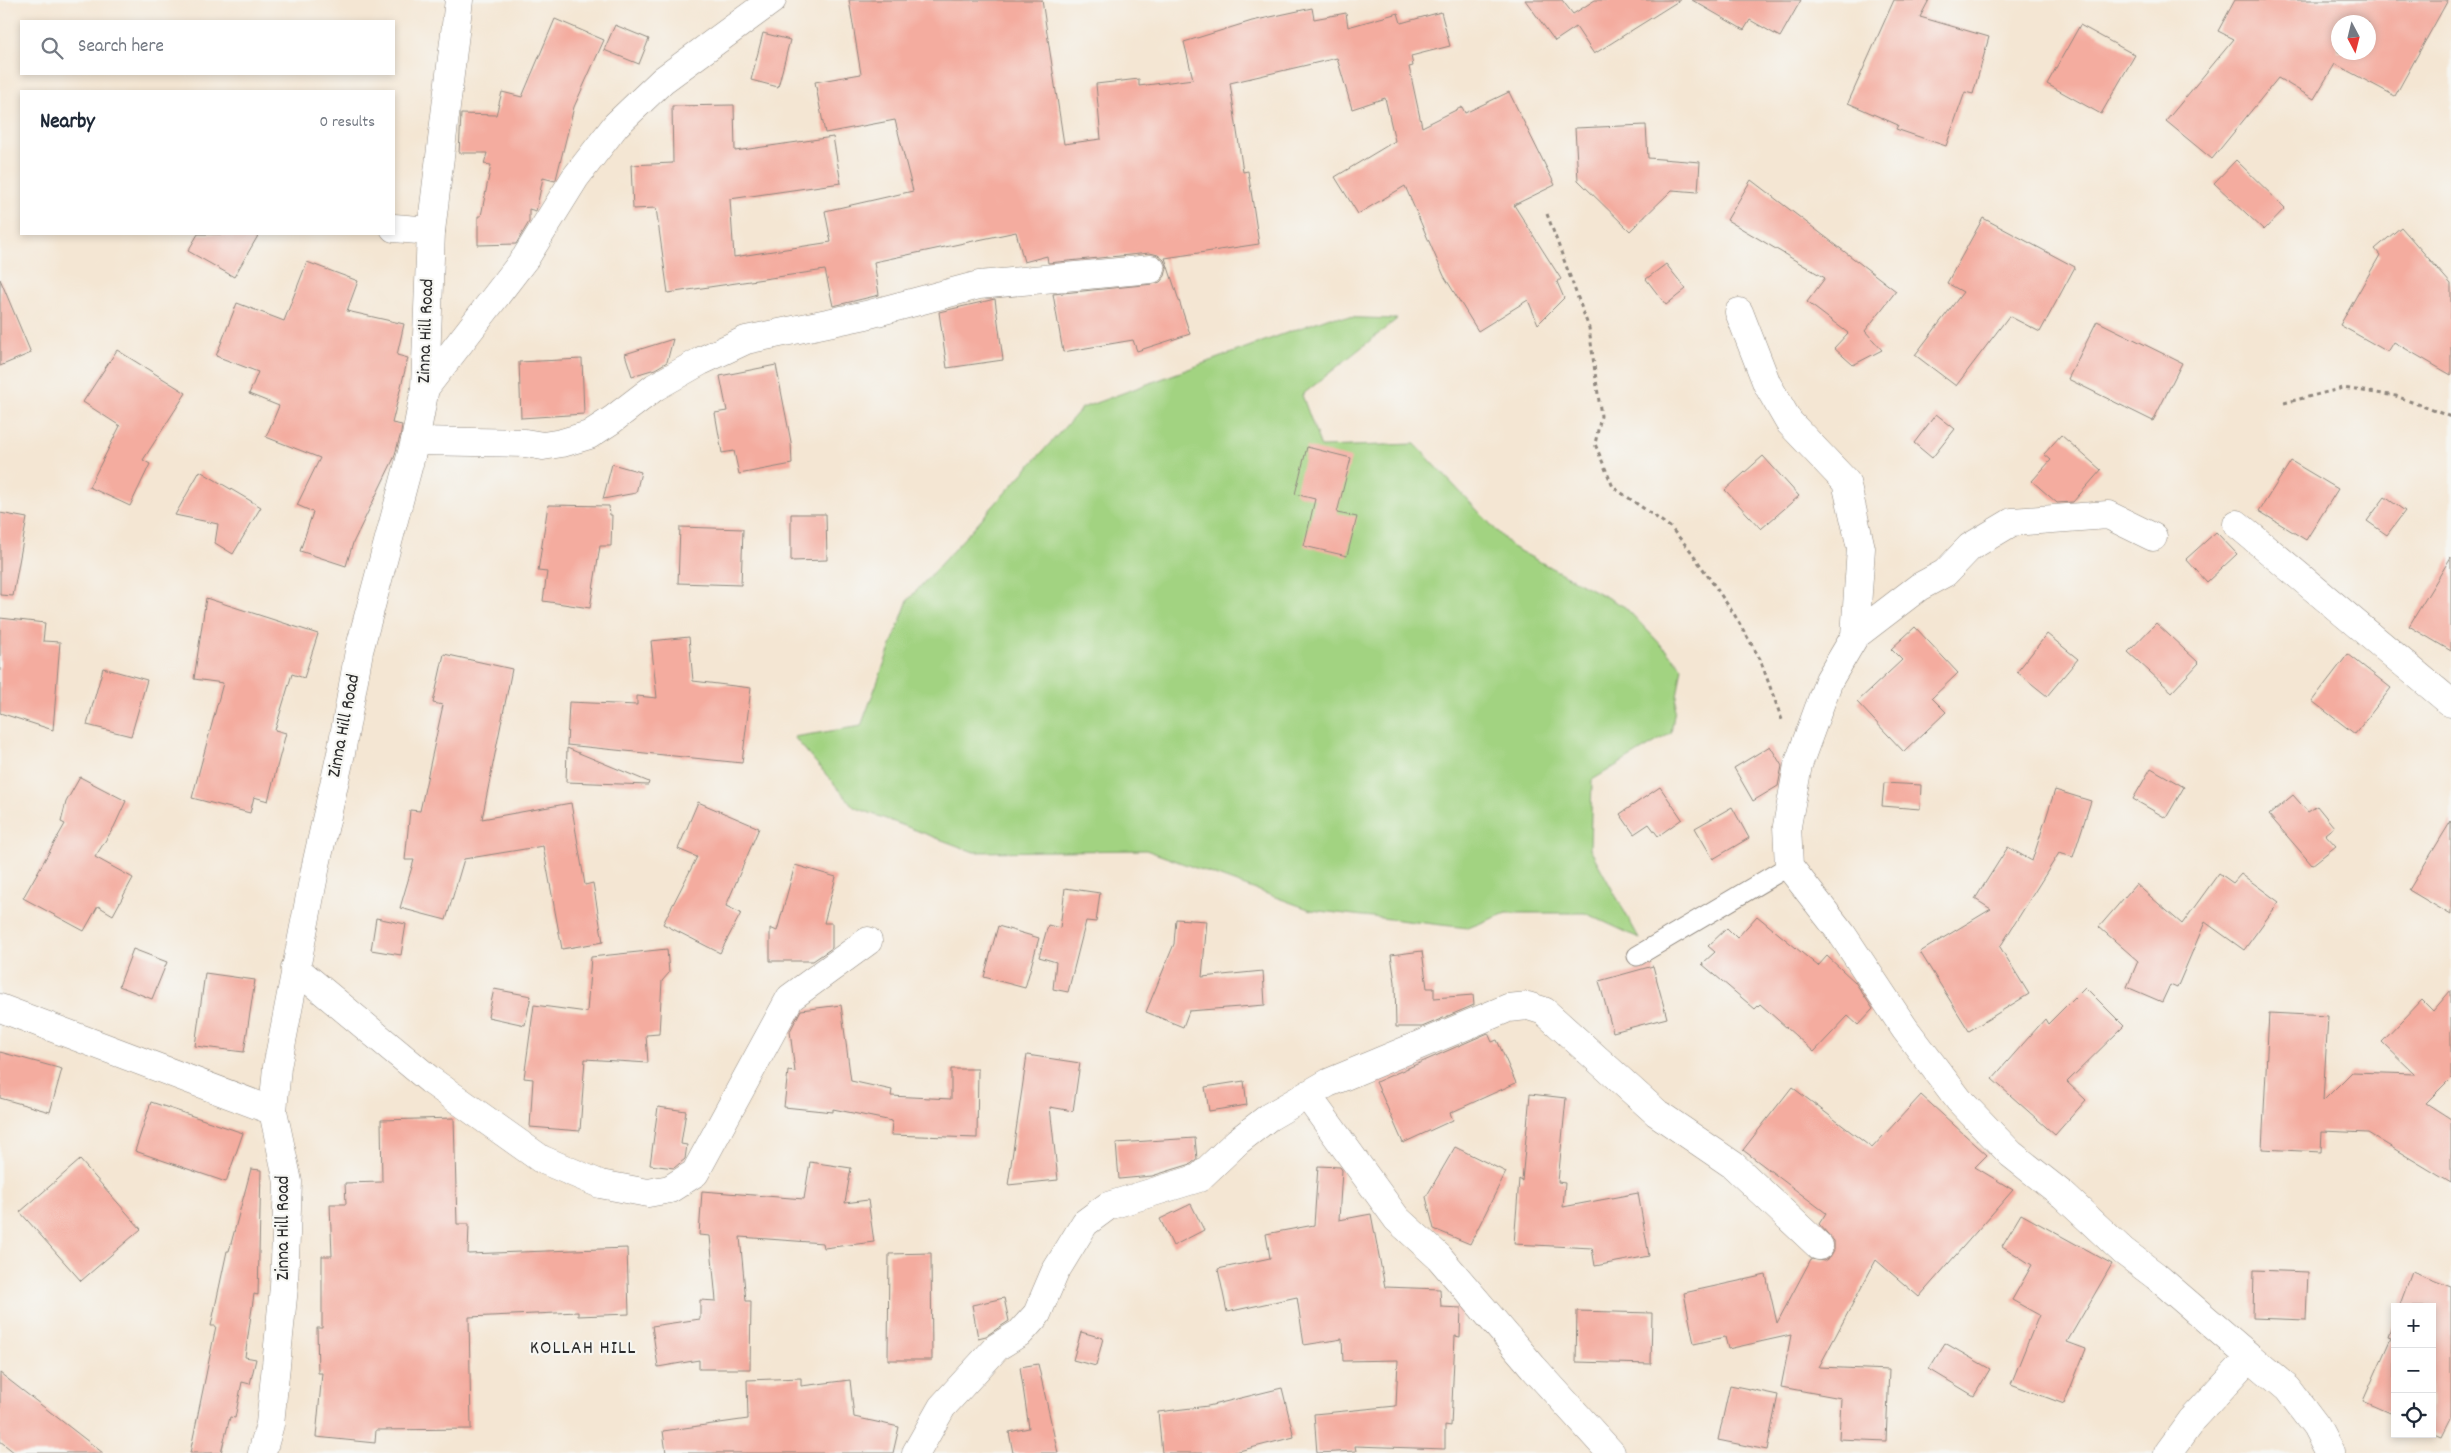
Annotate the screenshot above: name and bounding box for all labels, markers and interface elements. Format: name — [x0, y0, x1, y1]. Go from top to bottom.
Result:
north arrow — [2331, 15, 2376, 60]
search box — [20, 20, 395, 75]
icon: search — [38, 34, 66, 62]
text: Search here — [78, 34, 164, 61]
text: Nearby — [40, 108, 95, 138]
text: 0 results — [320, 111, 375, 134]
street label: Zinna Hill Road — [412, 278, 442, 384]
street label: Zinna Hill Road — [322, 672, 368, 780]
street label: Zinna Hill Road — [271, 1176, 298, 1280]
map controls — [2391, 1303, 2436, 1438]
button: + — [2391, 1303, 2436, 1348]
district label: KOLLAH HILL — [530, 1335, 636, 1363]
button: − — [2391, 1348, 2436, 1393]
button: locate — [2391, 1393, 2436, 1438]

